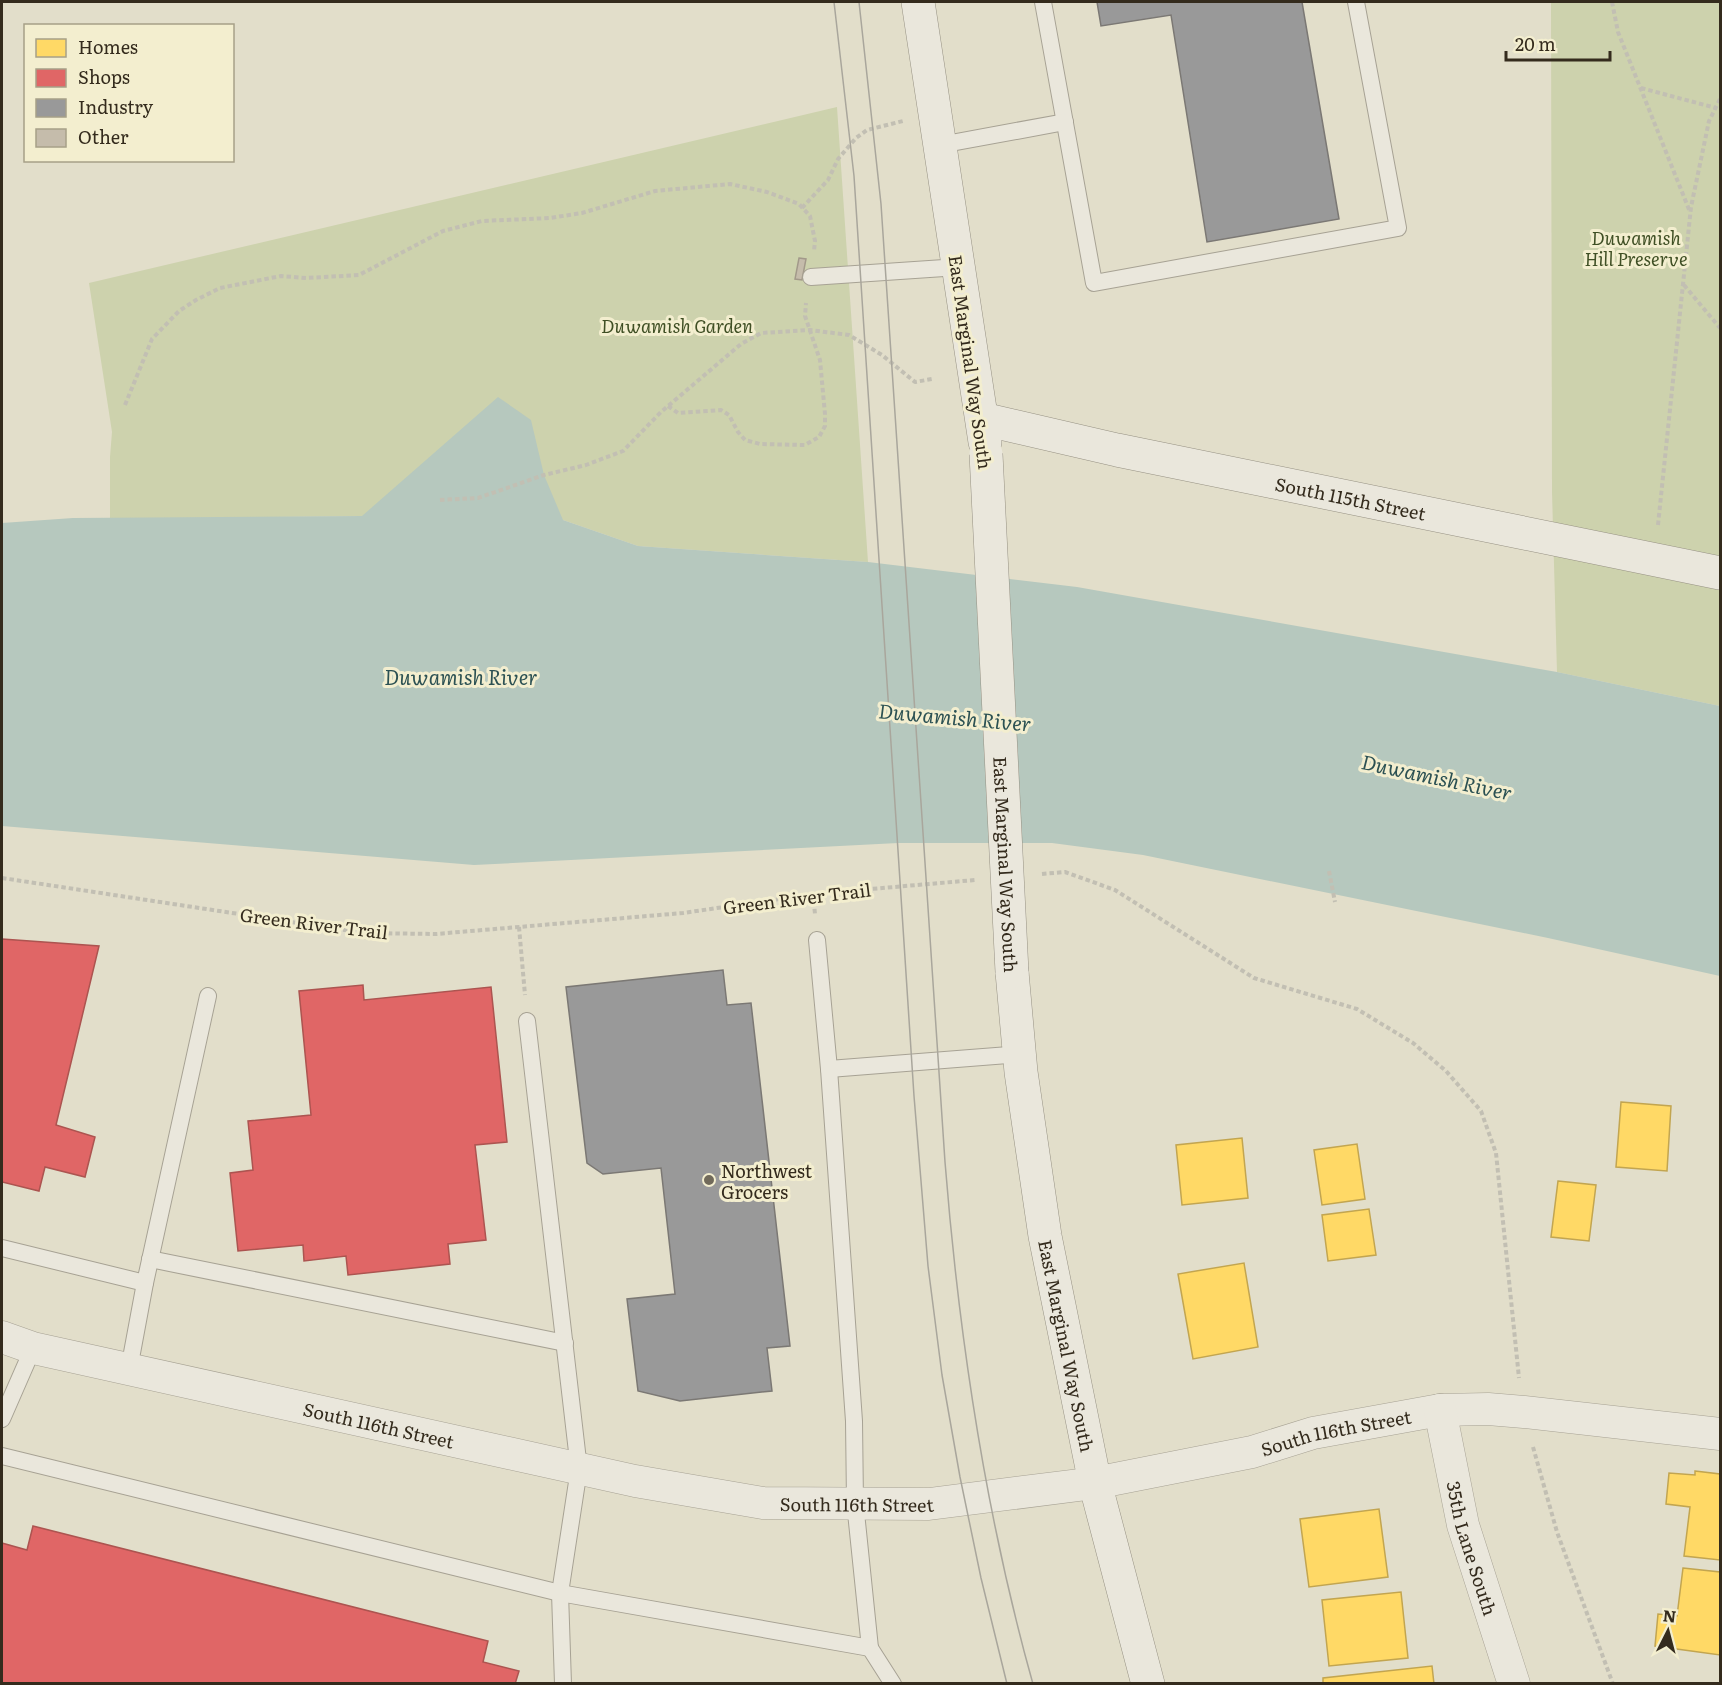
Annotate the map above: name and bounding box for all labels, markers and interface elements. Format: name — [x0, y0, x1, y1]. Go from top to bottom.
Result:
legend — [24, 24, 234, 162]
scale bar — [1506, 24, 1610, 62]
text: 20 m — [1515, 30, 1556, 57]
text: Homes — [78, 33, 138, 60]
text: Shops — [78, 63, 130, 90]
text: Industry — [78, 93, 154, 120]
text: Other — [78, 123, 129, 150]
park label: Duwamish Hill Preserve — [1584, 224, 1688, 272]
street label: East Marginal Way South — [943, 253, 999, 471]
park label: Duwamish Garden — [601, 312, 753, 339]
street label: South 115th Street — [1273, 469, 1429, 526]
water label: Duwamish River — [384, 661, 538, 691]
water label: Duwamish River — [877, 694, 1033, 738]
water label: Duwamish River — [1359, 745, 1515, 807]
street label: East Marginal Way South — [988, 756, 1026, 973]
street label: Green River Trail — [721, 876, 873, 920]
street label: Green River Trail — [238, 901, 390, 945]
place label: Northwest Grocers — [721, 1157, 813, 1205]
marker: Northwest Grocers — [702, 1173, 716, 1187]
street label: East Marginal Way South — [1032, 1237, 1102, 1454]
street label: South 116th Street — [301, 1395, 457, 1454]
street label: South 116th Street — [1257, 1402, 1414, 1462]
street label: 35th Lane South — [1441, 1479, 1505, 1619]
street label: South 116th Street — [780, 1490, 936, 1518]
north arrow — [1638, 1601, 1698, 1661]
text: N — [1662, 1602, 1678, 1628]

